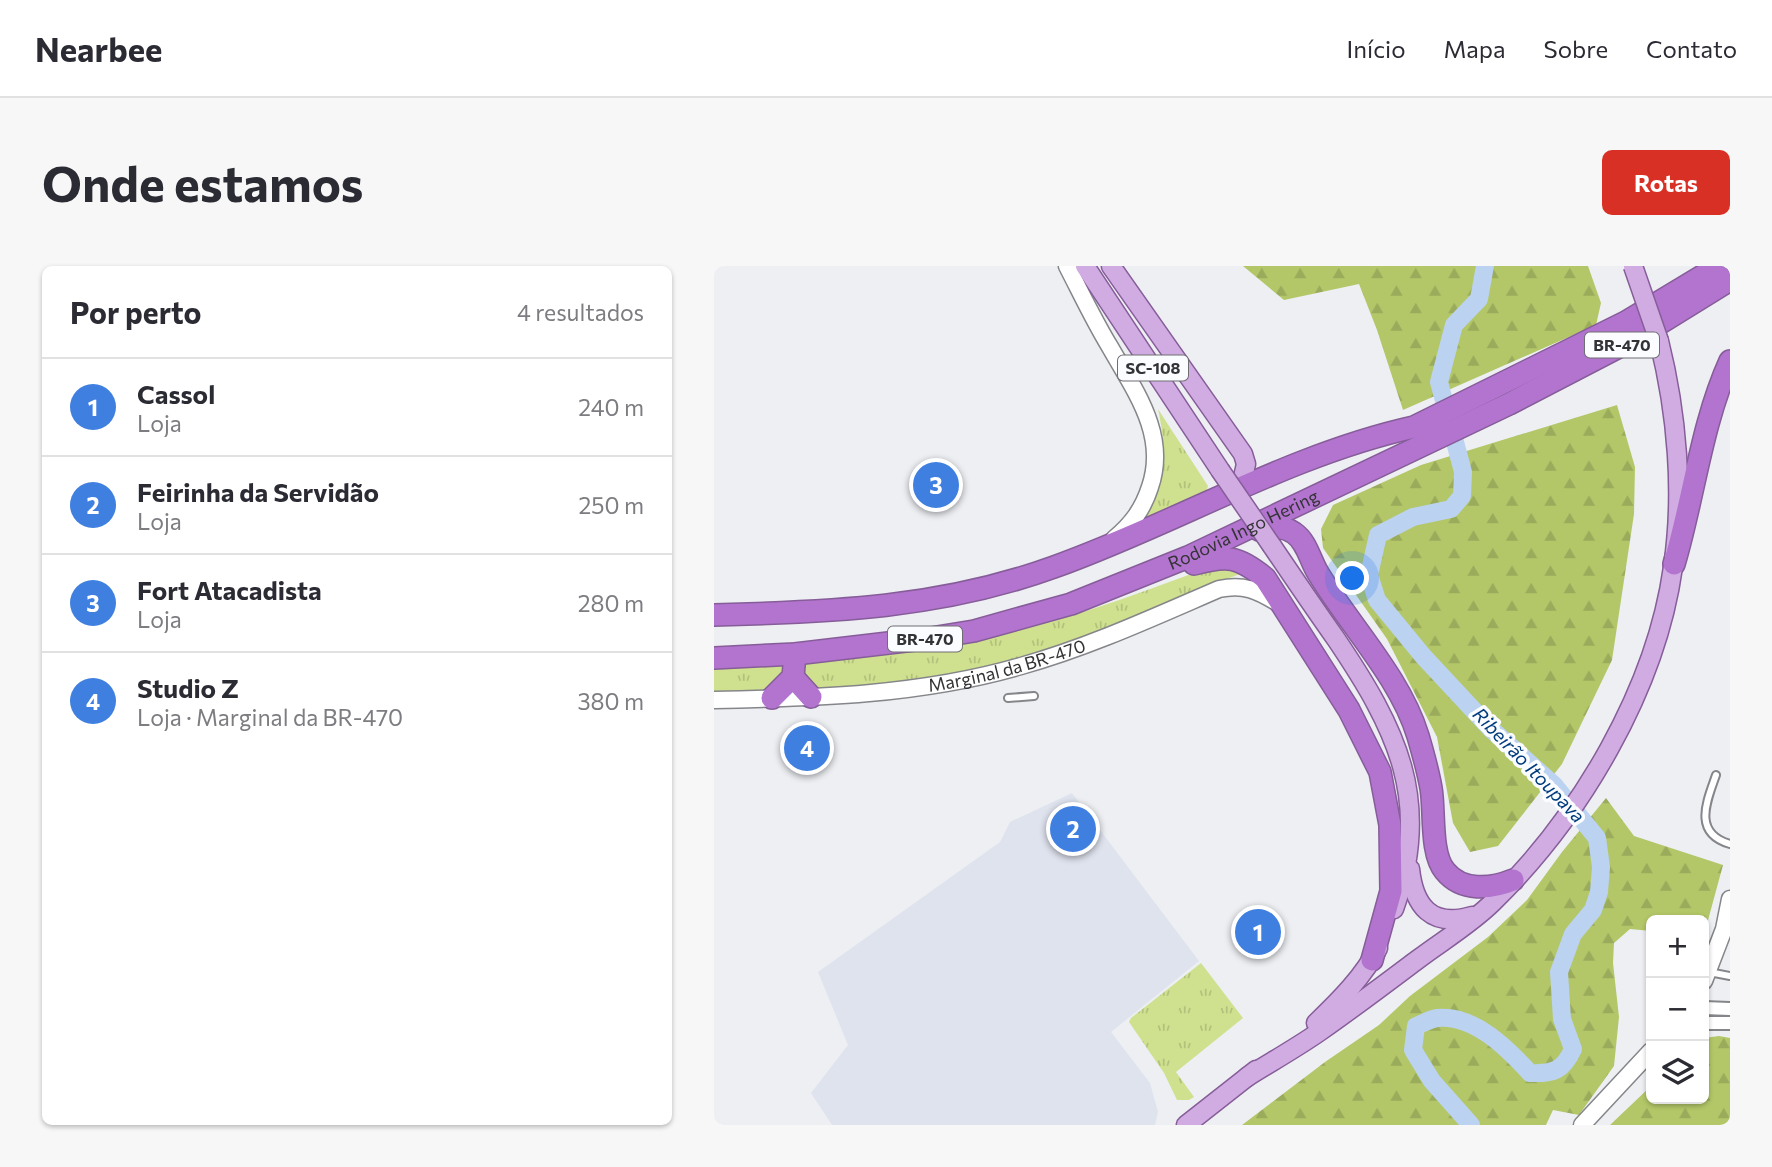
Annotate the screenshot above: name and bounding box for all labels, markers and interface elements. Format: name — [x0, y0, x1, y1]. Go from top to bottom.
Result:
text: Nearbee — [35, 28, 162, 69]
text: Início — [1347, 34, 1406, 63]
text: Mapa — [1444, 34, 1506, 63]
text: Sobre — [1544, 34, 1608, 63]
text: Contato — [1646, 34, 1737, 63]
button: Rotas — [1602, 150, 1730, 215]
text: Onde estamos — [42, 152, 363, 212]
text: Por perto — [70, 293, 202, 330]
text: 4 resultados — [517, 298, 644, 326]
road number: BR-470 — [1585, 332, 1659, 358]
road number: SC-108 — [1118, 356, 1188, 380]
text: Cassol — [137, 378, 215, 409]
text: 1 — [88, 393, 98, 421]
text: 240 m — [578, 393, 644, 421]
text: Loja — [137, 409, 182, 437]
pin: 3 — [913, 459, 959, 511]
text: Feirinha da Servidão — [137, 476, 379, 507]
street label: Rodovia Ingo Hering — [1165, 484, 1322, 574]
text: 2 — [86, 491, 100, 519]
text: 250 m — [579, 491, 644, 519]
text: Loja — [137, 507, 182, 535]
your location — [1335, 561, 1369, 595]
text: Fort Atacadista — [137, 574, 322, 605]
text: 3 — [86, 589, 100, 617]
text: 280 m — [578, 589, 644, 617]
text: Loja — [137, 605, 182, 633]
road number: BR-470 — [888, 626, 962, 652]
street label: Marginal da BR-470 — [926, 634, 1088, 696]
text: Studio Z — [137, 672, 239, 703]
text: 4 — [86, 687, 100, 715]
text: 380 m — [577, 687, 644, 715]
water label: Ribeirão Itoupava — [1469, 702, 1590, 827]
text: Loja · Marginal da BR-470 — [137, 703, 403, 731]
pin: 4 — [784, 722, 830, 774]
pin: 2 — [1050, 803, 1096, 855]
pin: 1 — [1235, 906, 1281, 958]
map controls — [1646, 915, 1709, 1104]
button: + — [1646, 915, 1709, 978]
button: − — [1646, 978, 1709, 1041]
button: layers — [1646, 1041, 1709, 1104]

